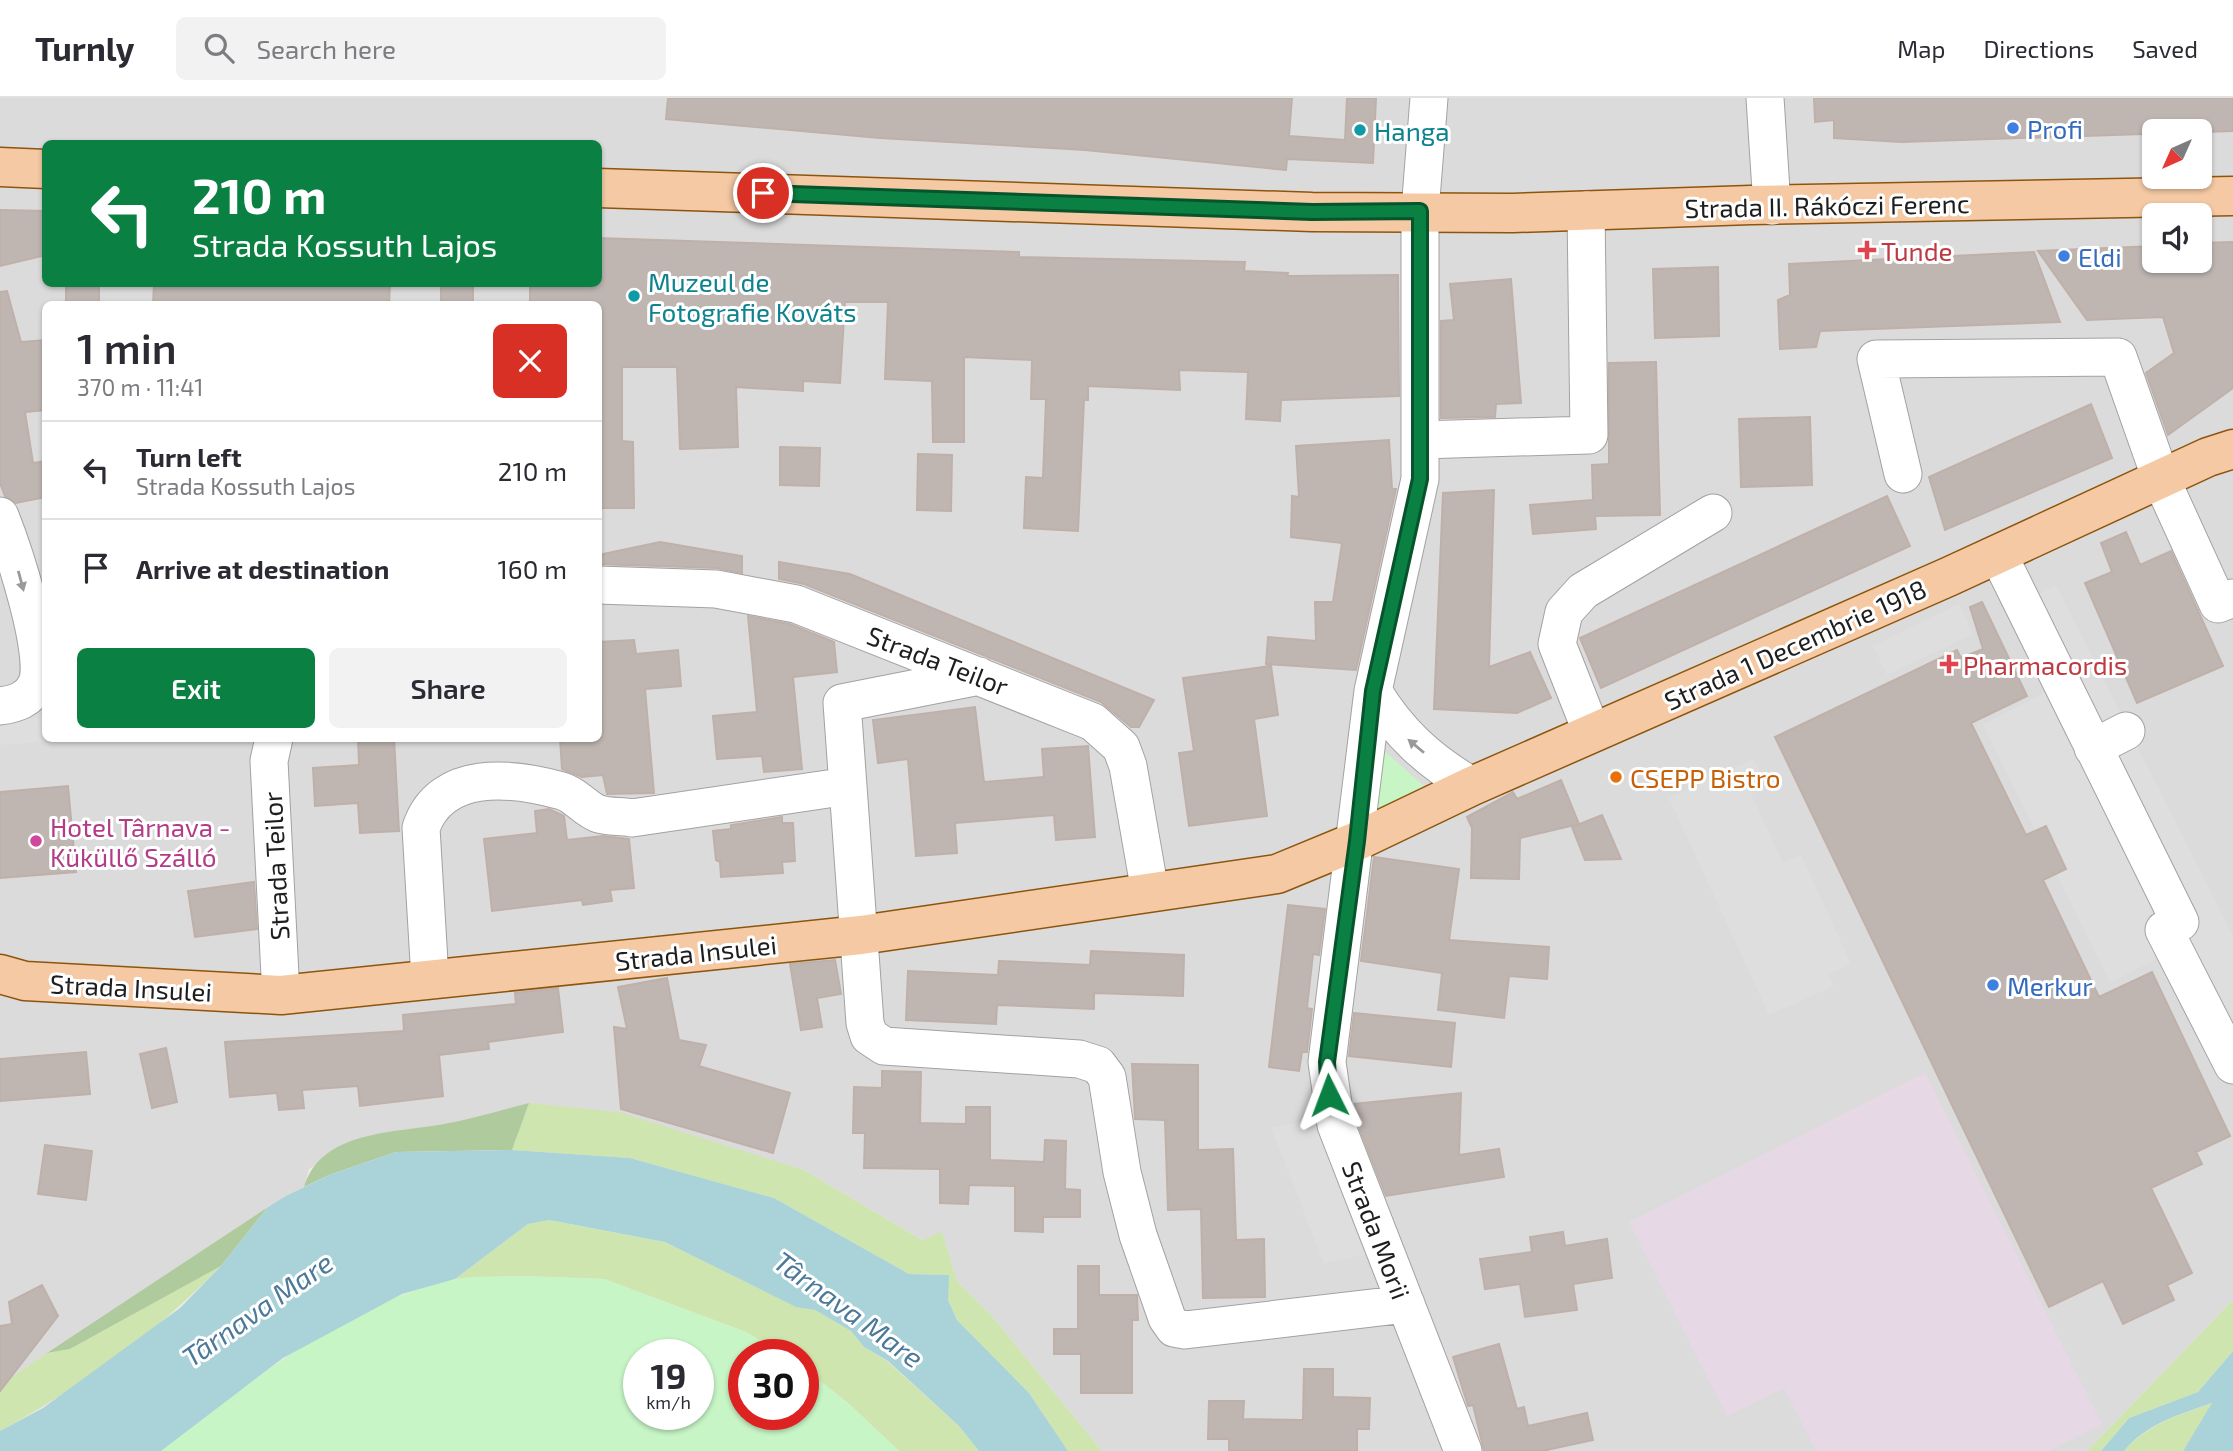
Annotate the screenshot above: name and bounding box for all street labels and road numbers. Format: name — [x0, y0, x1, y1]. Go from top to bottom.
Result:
street label: Strada II. Rákóczi Ferenc — [1684, 187, 1970, 223]
street label: Strada 1 Decembrie 1918 — [1659, 572, 1931, 716]
street label: Strada Teilor — [863, 619, 1013, 701]
street label: Strada Teilor — [256, 791, 294, 941]
street label: Strada Insulei — [614, 928, 778, 976]
street label: Strada Insulei — [49, 967, 213, 1007]
street label: Strada Morii — [1337, 1157, 1417, 1303]

